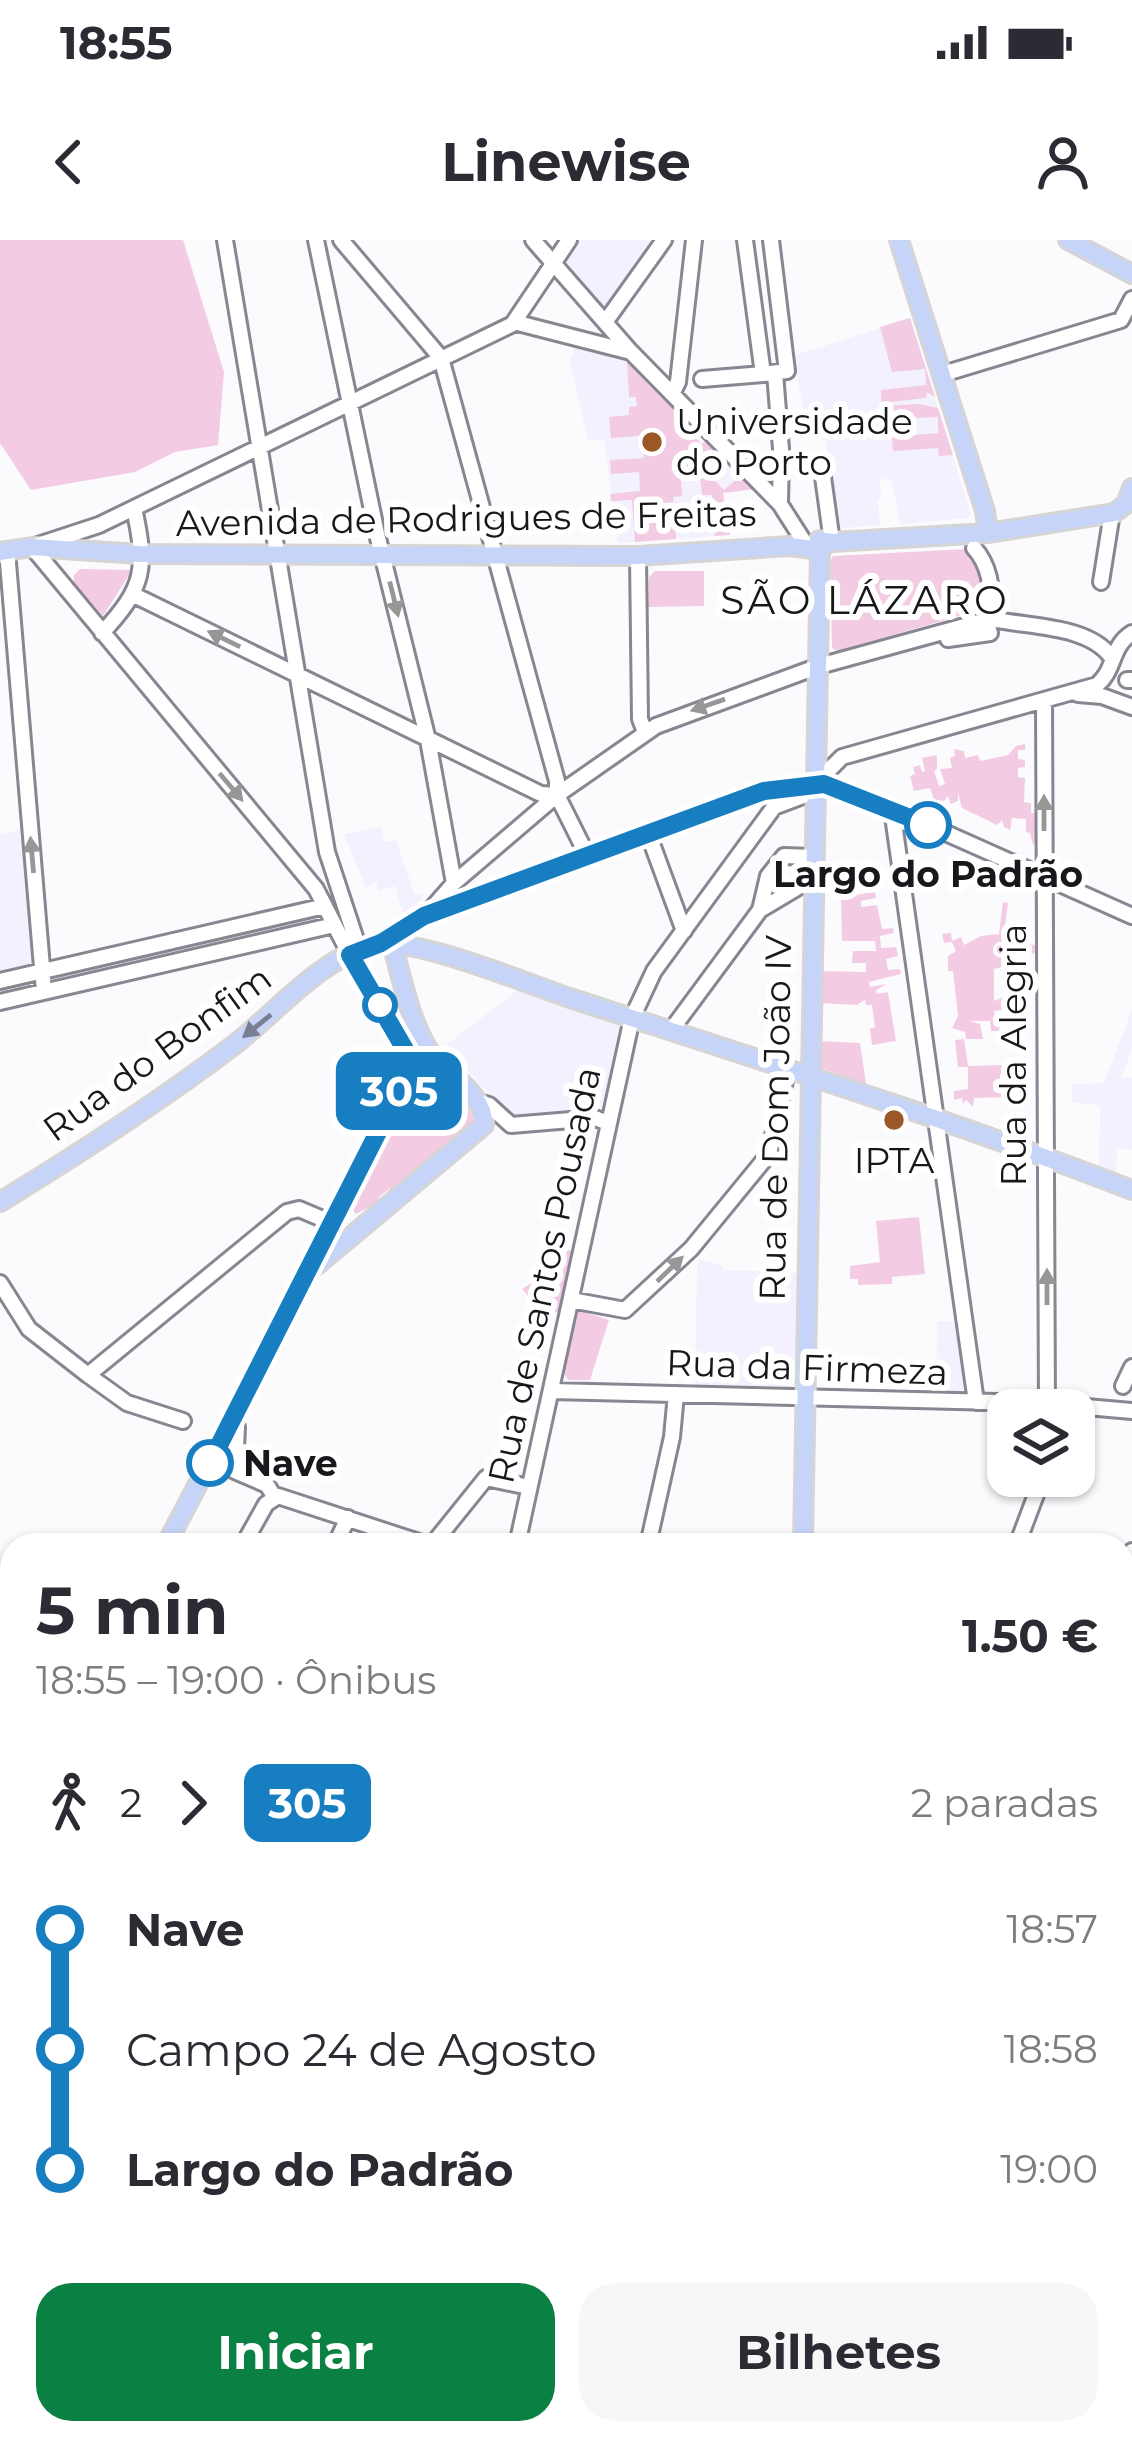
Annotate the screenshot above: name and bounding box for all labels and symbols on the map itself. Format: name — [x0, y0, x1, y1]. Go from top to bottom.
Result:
place label: Universidade do Porto — [676, 399, 913, 484]
marker: Universidade do Porto — [639, 429, 665, 455]
street label: Avenida de Rodrigues de Freitas — [175, 491, 757, 545]
district label: SÃO LÁZARO — [720, 576, 1010, 624]
one-way arrow — [385, 580, 404, 618]
one-way arrow — [207, 630, 241, 650]
one-way arrow — [690, 697, 726, 715]
one-way arrow — [218, 772, 244, 802]
one-way arrow — [1034, 793, 1054, 831]
marker: Largo do Padrão — [906, 803, 950, 847]
one-way arrow — [22, 836, 41, 873]
place label: Largo do Padrão — [773, 852, 1083, 896]
street label: Rua da Alegria — [991, 924, 1035, 1186]
street label: Rua de Dom João IV — [750, 934, 800, 1301]
street label: Rua do Bonfim — [34, 955, 280, 1151]
unlabelled marker — [364, 989, 396, 1021]
one-way arrow — [242, 1012, 272, 1038]
line badge: 305 — [330, 1052, 468, 1130]
street label: Rua de Santos Pousada — [478, 1063, 610, 1487]
marker: IPTA — [881, 1107, 907, 1133]
place label: IPTA — [854, 1138, 934, 1182]
one-way arrow — [655, 1255, 684, 1283]
one-way arrow — [1037, 1267, 1057, 1305]
street label: Rua da Firmeza — [665, 1340, 949, 1394]
marker: Nave — [188, 1441, 232, 1485]
place label: Nave — [243, 1441, 338, 1485]

